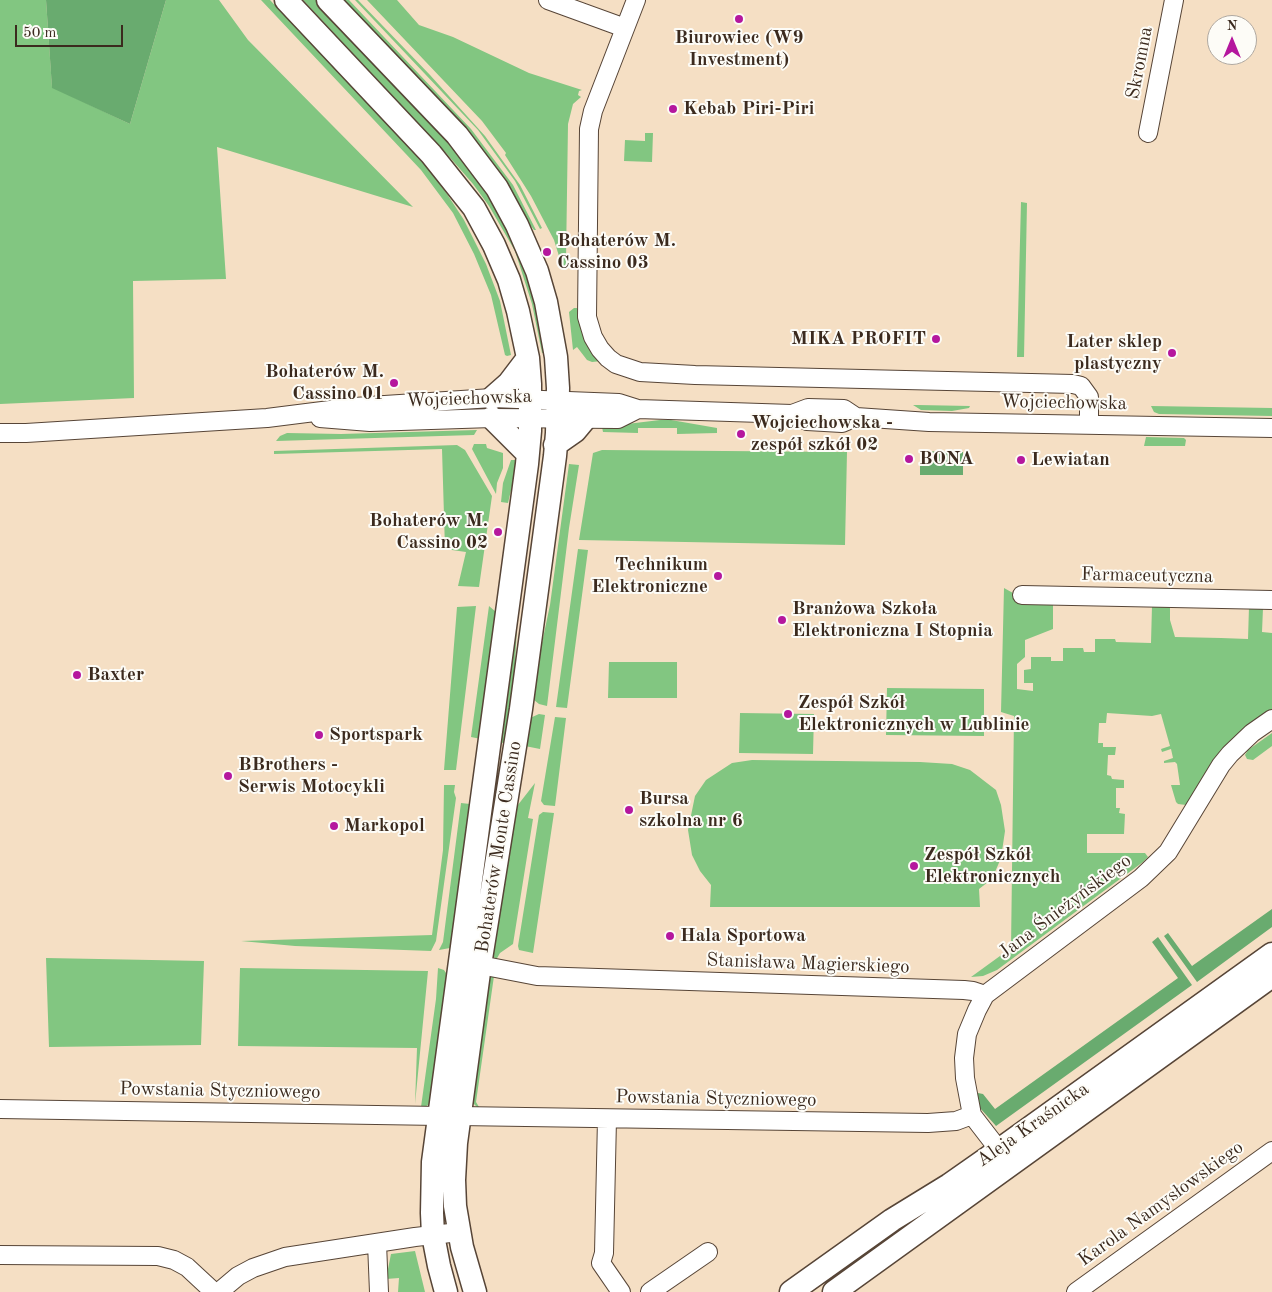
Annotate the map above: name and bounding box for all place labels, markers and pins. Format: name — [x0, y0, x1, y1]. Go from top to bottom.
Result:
marker: Biurowiec (W9 Investment) — [733, 13, 745, 25]
place label: Biurowiec (W9 Investment) — [674, 27, 804, 71]
place label: Kebab Piri-Piri — [683, 98, 814, 120]
marker: Kebab Piri-Piri — [667, 103, 679, 115]
place label: Bohaterów M. Cassino 03 — [557, 230, 676, 274]
marker: Bohaterów M. Cassino 03 — [541, 246, 553, 258]
place label: MIKA PROFIT — [791, 328, 926, 350]
place label: Later sklep plastyczny — [1066, 331, 1162, 375]
marker: MIKA PROFIT — [930, 333, 942, 345]
marker: Later sklep plastyczny — [1166, 347, 1178, 359]
place label: Bohaterów M. Cassino 01 — [265, 361, 384, 405]
marker: Bohaterów M. Cassino 01 — [388, 377, 400, 389]
place label: Wojciechowska - zespół szkół 02 — [751, 412, 893, 456]
marker: Wojciechowska - zespół szkół 02 — [735, 428, 747, 440]
place label: BONA — [919, 448, 974, 470]
place label: Lewiatan — [1031, 449, 1110, 471]
marker: BONA — [903, 453, 915, 465]
marker: Lewiatan — [1015, 454, 1027, 466]
place label: Bohaterów M. Cassino 02 — [369, 510, 488, 554]
marker: Bohaterów M. Cassino 02 — [492, 526, 504, 538]
place label: Technikum Elektroniczne — [591, 554, 708, 598]
marker: Technikum Elektroniczne — [712, 570, 724, 582]
place label: Branżowa Szkoła Elektroniczna I Stopnia — [792, 598, 993, 642]
marker: Branżowa Szkoła Elektroniczna I Stopnia — [776, 614, 788, 626]
place label: Baxter — [87, 664, 144, 686]
marker: Baxter — [71, 669, 83, 681]
place label: Zespół Szkół Elektronicznych w Lublinie — [798, 692, 1029, 736]
marker: Zespół Szkół Elektronicznych w Lublinie — [782, 708, 794, 720]
place label: Sportspark — [329, 724, 423, 746]
marker: Sportspark — [313, 729, 325, 741]
place label: BBrothers - Serwis Motocykli — [238, 754, 385, 798]
marker: BBrothers - Serwis Motocykli — [222, 770, 234, 782]
place label: Bursa szkolna nr 6 — [639, 788, 743, 832]
marker: Bursa szkolna nr 6 — [623, 804, 635, 816]
place label: Markopol — [344, 815, 425, 837]
marker: Markopol — [328, 820, 340, 832]
place label: Zespół Szkół Elektronicznych — [924, 844, 1060, 888]
marker: Zespół Szkół Elektronicznych — [908, 860, 920, 872]
place label: Hala Sportowa — [680, 925, 806, 947]
marker: Hala Sportowa — [664, 930, 676, 942]

